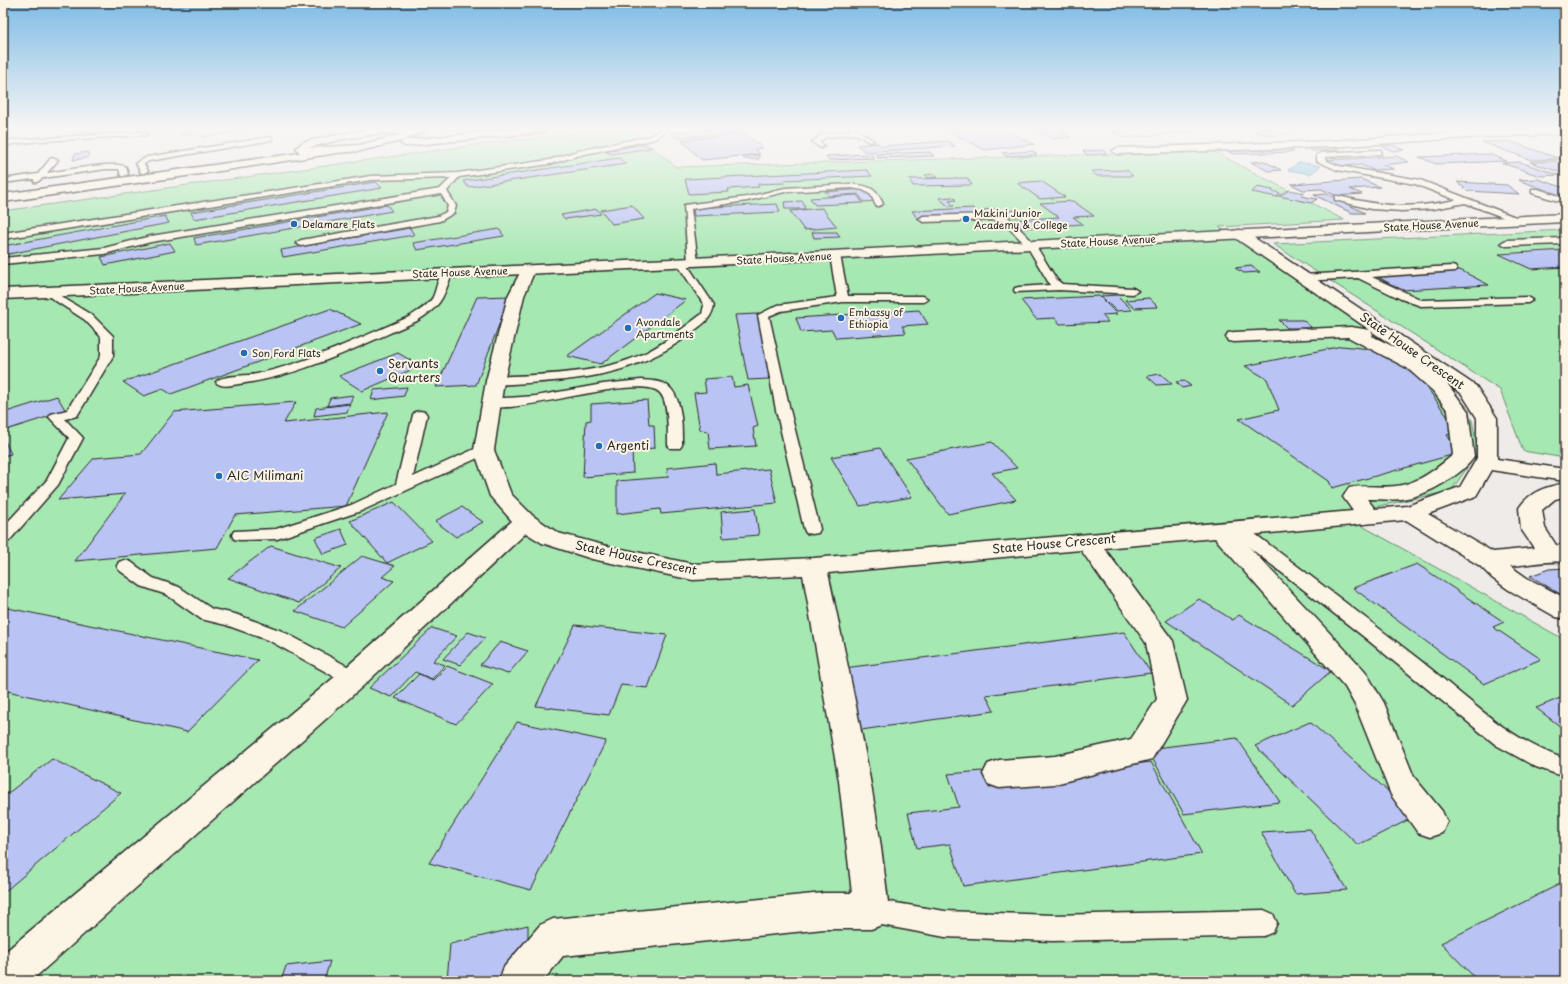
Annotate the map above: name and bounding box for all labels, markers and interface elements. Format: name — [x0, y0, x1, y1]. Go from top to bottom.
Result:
place label: Makini Junior Academy & College — [974, 205, 1068, 232]
marker: Makini Junior Academy & College — [961, 214, 971, 224]
street label: State House Avenue — [1383, 214, 1480, 234]
place label: Delamare Flats — [302, 216, 375, 231]
marker: Delamare Flats — [289, 219, 299, 229]
street label: State House Avenue — [1060, 230, 1157, 250]
street label: State House Avenue — [736, 247, 833, 267]
street label: State House Avenue — [412, 262, 509, 281]
street label: State House Avenue — [89, 277, 186, 297]
place label: Embassy of Ethiopia — [849, 304, 904, 331]
street label: State House Crescent — [1357, 307, 1469, 393]
marker: Embassy of Ethiopia — [836, 313, 846, 323]
place label: Avondale Apartments — [636, 314, 694, 341]
marker: Avondale Apartments — [623, 323, 633, 333]
place label: Son Ford Flats — [252, 345, 321, 360]
marker: Son Ford Flats — [239, 348, 249, 358]
place label: Servants Quarters — [388, 354, 441, 386]
marker: Servants Quarters — [375, 366, 385, 376]
place label: Argenti — [607, 436, 649, 454]
marker: Argenti — [594, 441, 604, 451]
place label: AIC Milimani — [227, 466, 303, 484]
marker: AIC Milimani — [214, 471, 224, 481]
street label: State House Crescent — [991, 529, 1117, 557]
street label: State House Crescent — [574, 535, 699, 579]

